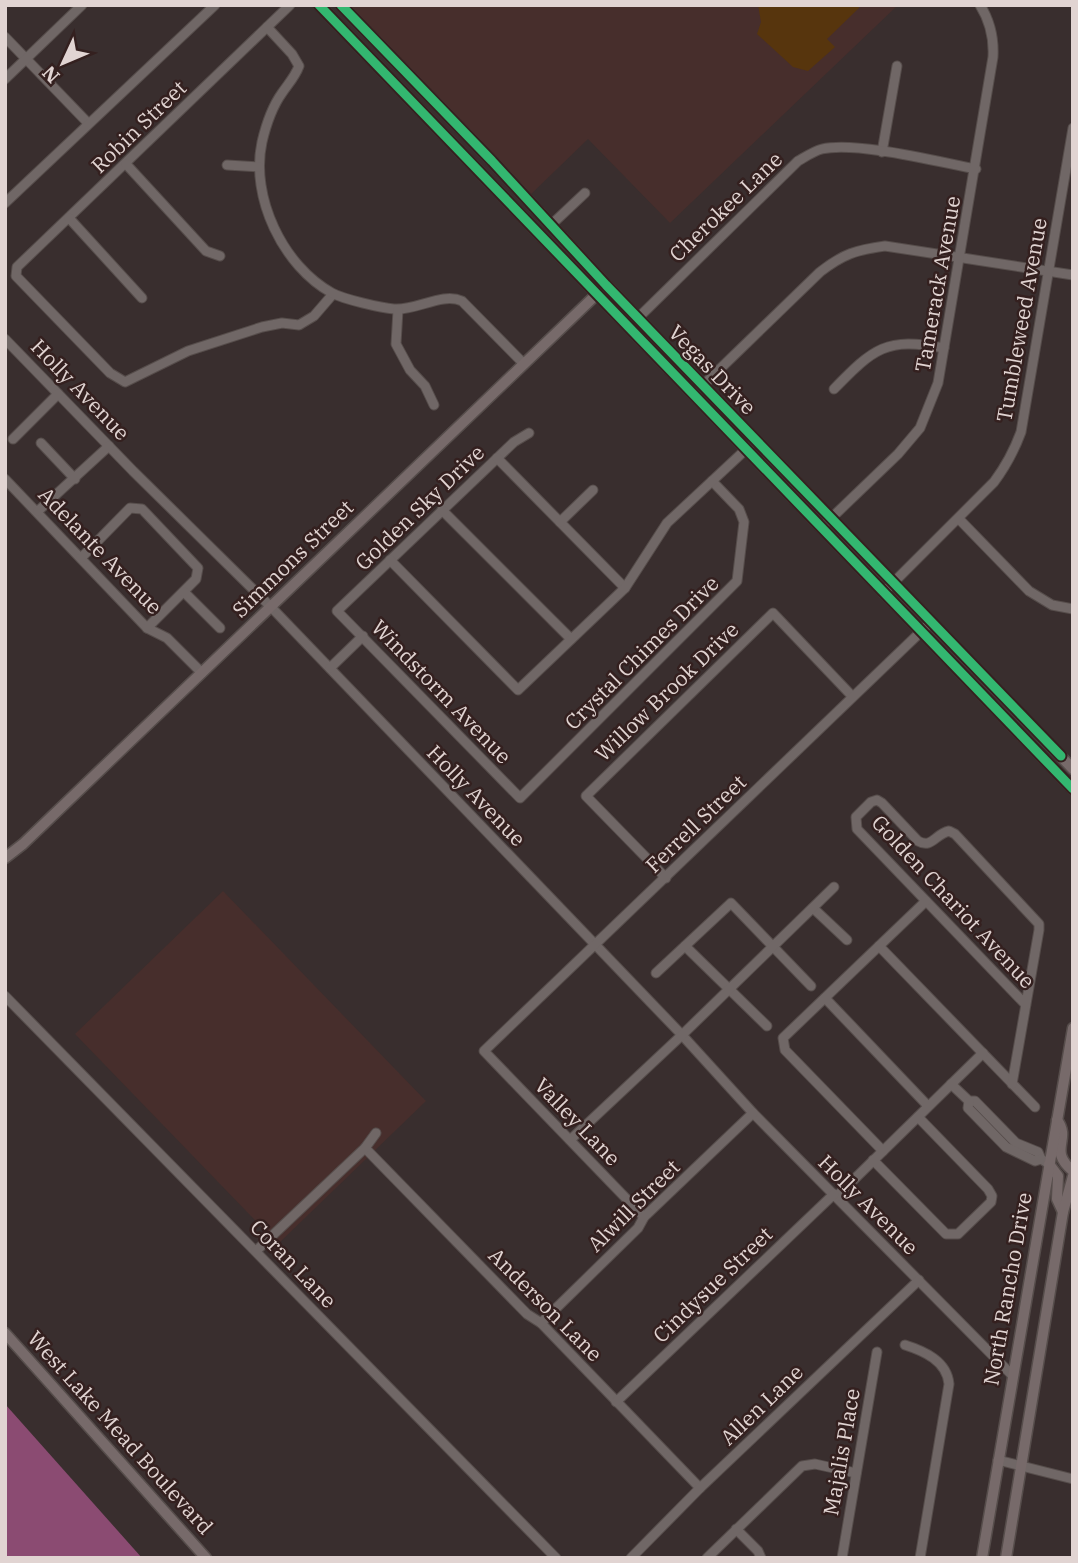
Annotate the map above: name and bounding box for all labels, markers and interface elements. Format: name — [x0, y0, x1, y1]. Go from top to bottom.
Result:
north arrow — [28, 28, 98, 98]
text: N — [37, 61, 65, 89]
street label: Robin Street — [85, 74, 192, 179]
street label: Cherokee Lane — [663, 145, 788, 267]
street label: Tamerack Avenue — [908, 194, 966, 374]
street label: Tumbleweed Avenue — [989, 216, 1053, 424]
street label: Vegas Drive — [663, 318, 763, 420]
street label: Holly Avenue — [25, 333, 136, 446]
street label: Golden Sky Drive — [349, 438, 490, 576]
street label: Adelante Avenue — [33, 481, 169, 620]
street label: Simmons Street — [226, 493, 359, 623]
street label: Crystal Chimes Drive — [558, 569, 724, 735]
street label: Windstorm Avenue — [366, 613, 518, 769]
street label: Willow Brook Drive — [588, 615, 744, 767]
street label: Holly Avenue — [421, 739, 532, 852]
street label: Ferrell Street — [639, 768, 752, 878]
street label: Golden Chariot Avenue — [866, 809, 1042, 994]
street label: Valley Lane — [529, 1071, 627, 1171]
street label: Holly Avenue — [813, 1148, 925, 1260]
street label: Alwill Street — [581, 1153, 686, 1258]
street label: North Rancho Drive — [976, 1190, 1038, 1388]
street label: Coran Lane — [244, 1213, 343, 1314]
street label: Cindysue Street — [647, 1220, 778, 1348]
street label: Anderson Lane — [483, 1241, 609, 1367]
street label: West Lake Mead Boulevard — [22, 1325, 220, 1540]
street label: Allen Lane — [714, 1358, 809, 1451]
street label: Majalis Place — [816, 1386, 866, 1517]

